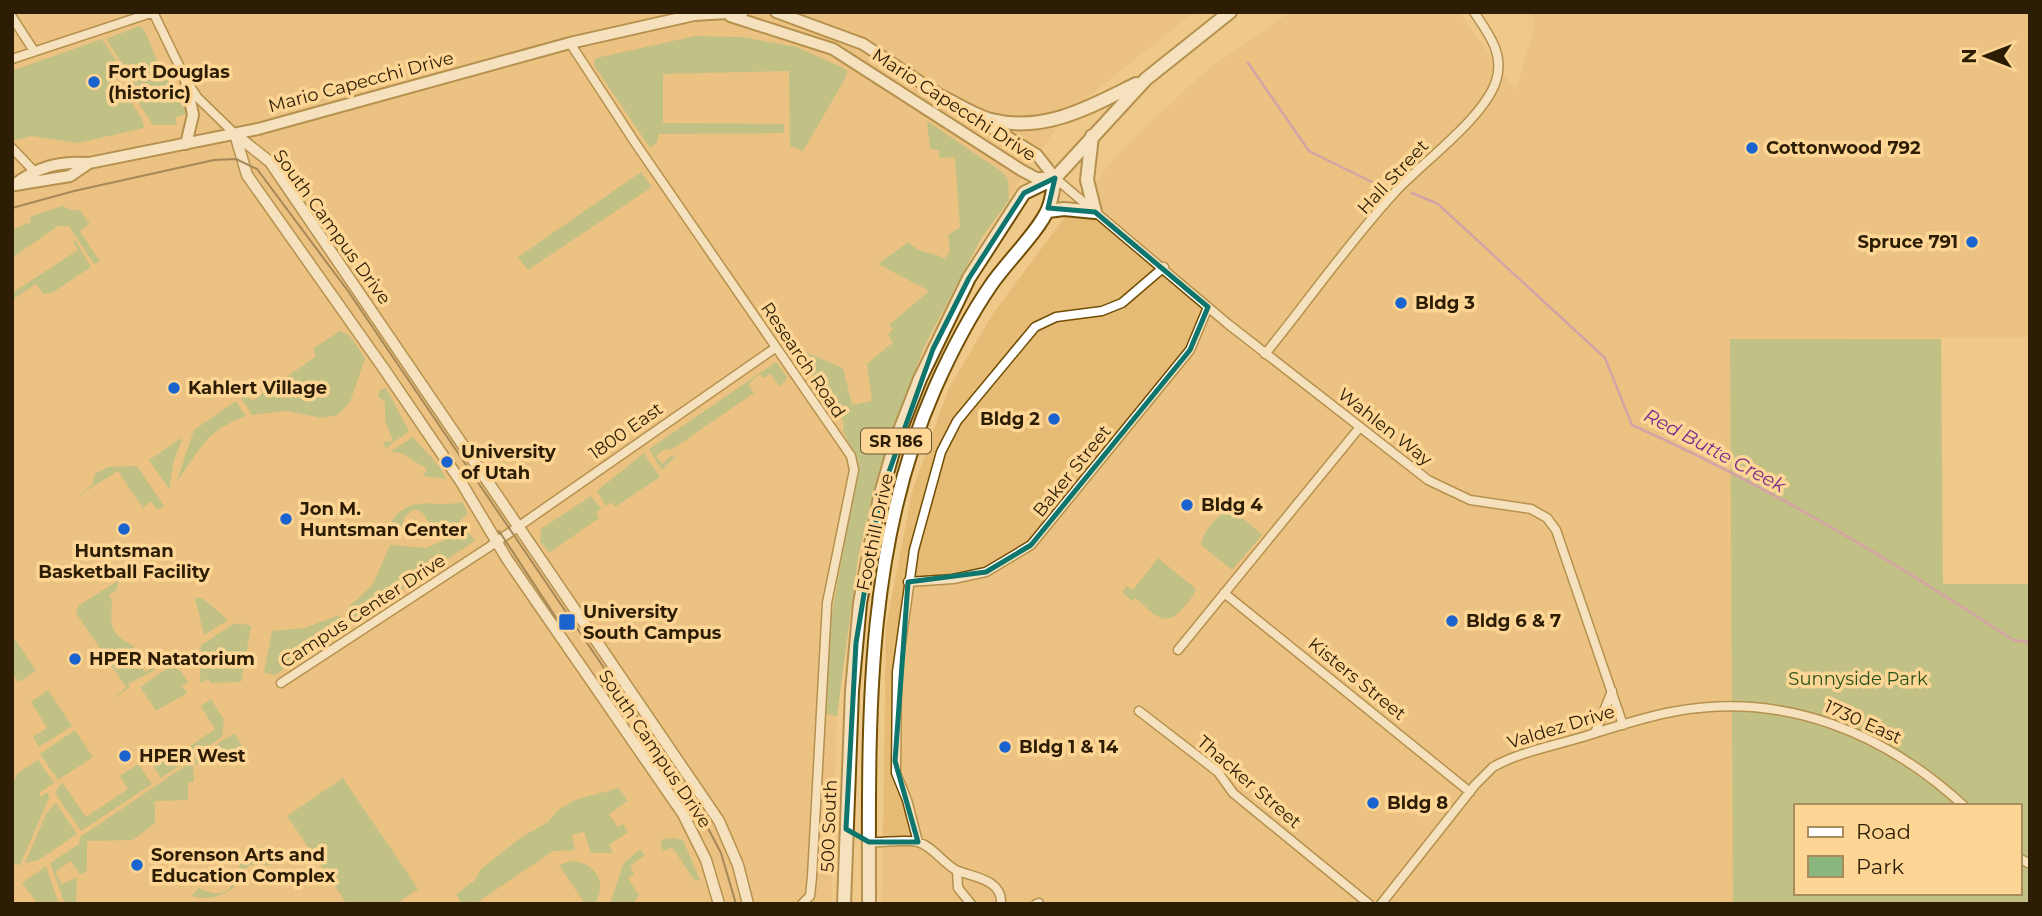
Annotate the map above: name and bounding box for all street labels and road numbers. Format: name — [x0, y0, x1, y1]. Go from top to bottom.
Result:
street label: Mario Capecchi Drive — [868, 44, 1040, 166]
street label: Mario Capecchi Drive — [266, 47, 456, 117]
street label: Hall Street — [1353, 135, 1433, 219]
street label: South Campus Drive — [268, 145, 396, 309]
street label: Research Road — [756, 298, 850, 422]
street label: Wahlen Way — [1334, 383, 1437, 471]
street label: 1800 East — [585, 398, 667, 464]
street label: Baker Street — [1028, 421, 1116, 521]
road number: SR 186 — [861, 428, 931, 454]
street label: Foothill Drive — [852, 471, 898, 593]
street label: Campus Center Drive — [276, 549, 450, 673]
street label: Kisters Street — [1304, 633, 1410, 725]
street label: South Campus Drive — [594, 666, 716, 832]
street label: 1730 East — [1821, 695, 1905, 749]
street label: Valdez Drive — [1505, 700, 1617, 754]
street label: Thacker Street — [1192, 731, 1306, 833]
street label: 500 South — [816, 779, 842, 873]

